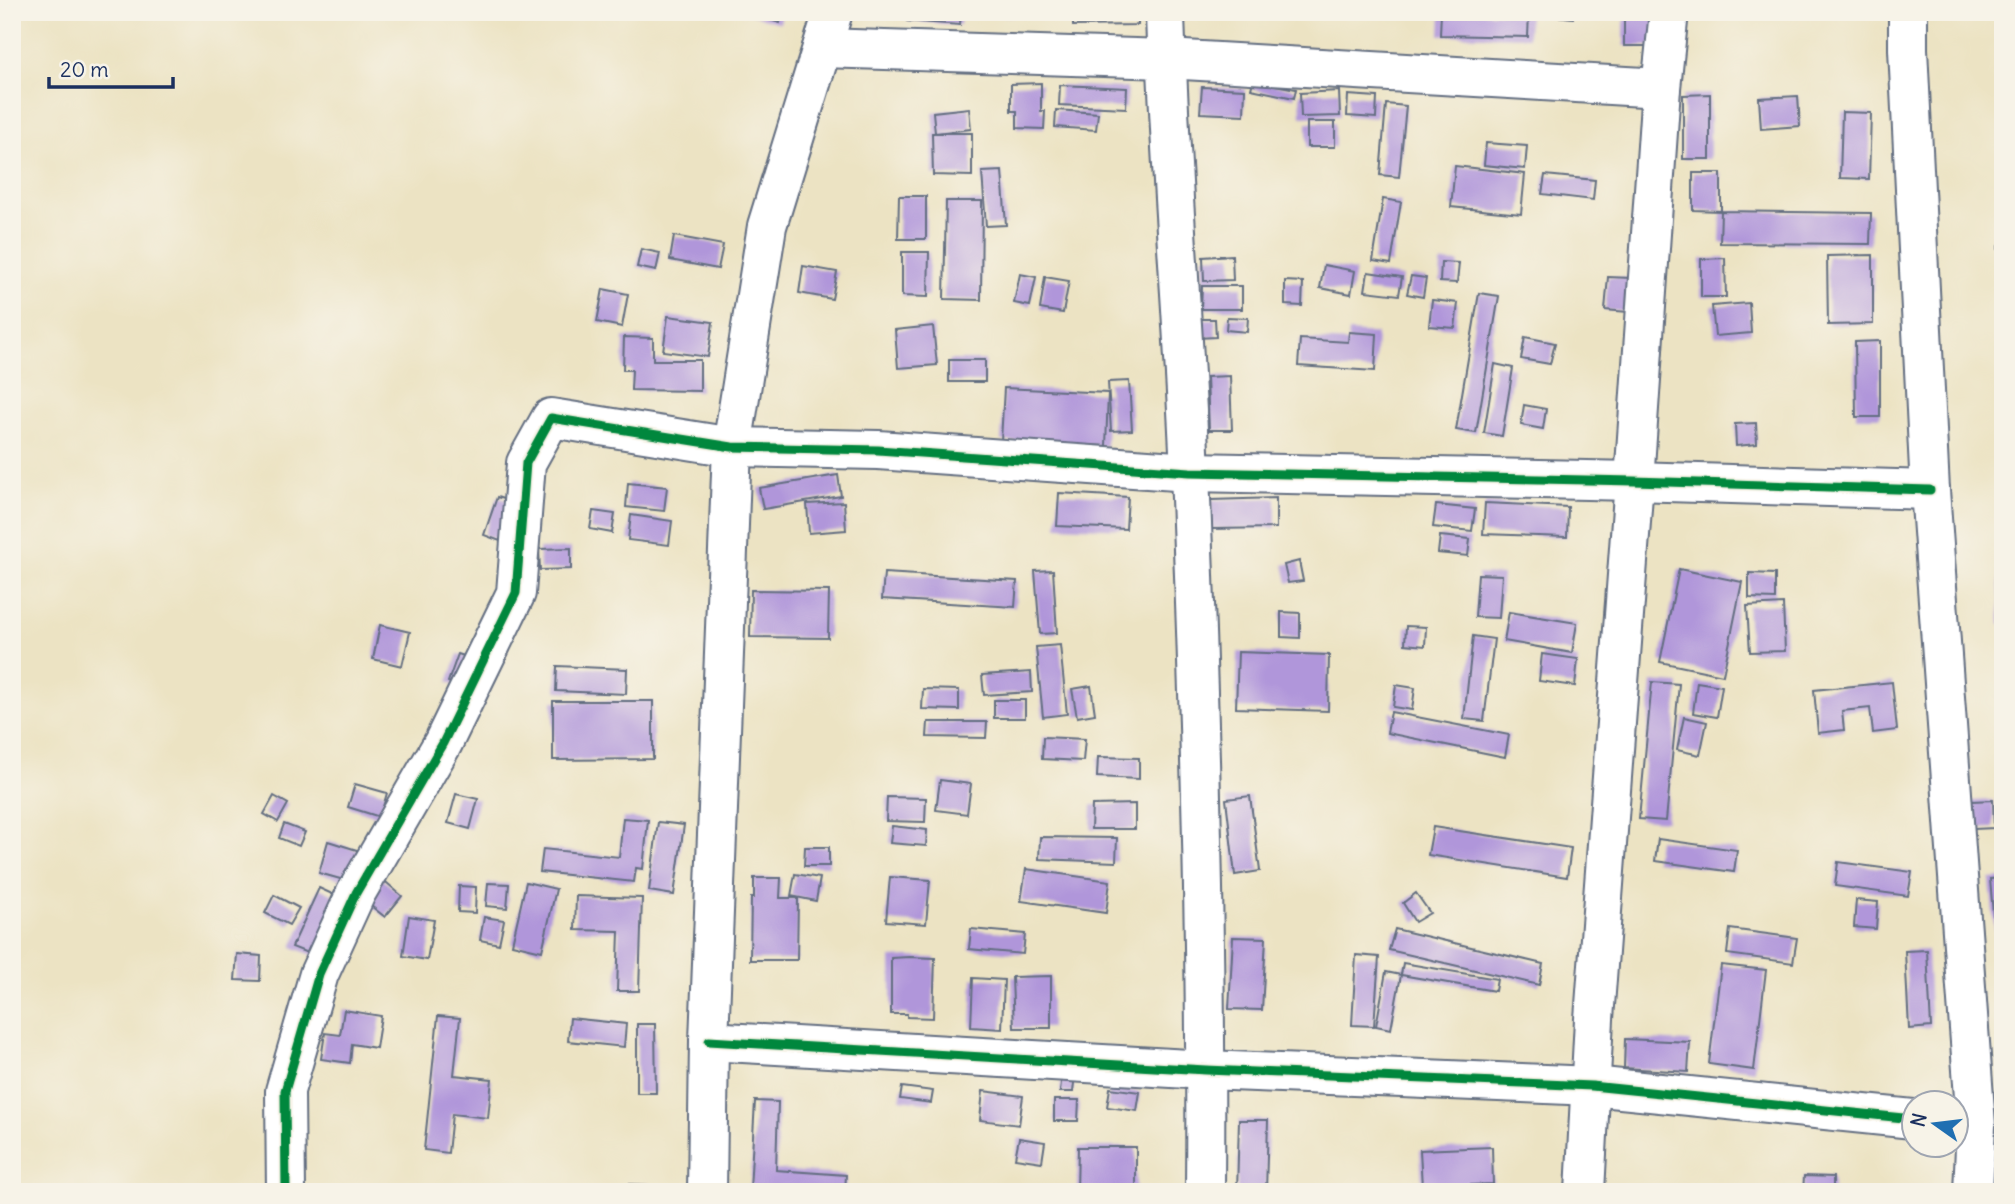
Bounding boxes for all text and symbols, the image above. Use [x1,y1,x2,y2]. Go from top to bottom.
scale bar [49,46,173,90]
text: 20 m [60,56,109,83]
north arrow [1899,1088,1969,1158]
text: N [1905,1111,1932,1129]

